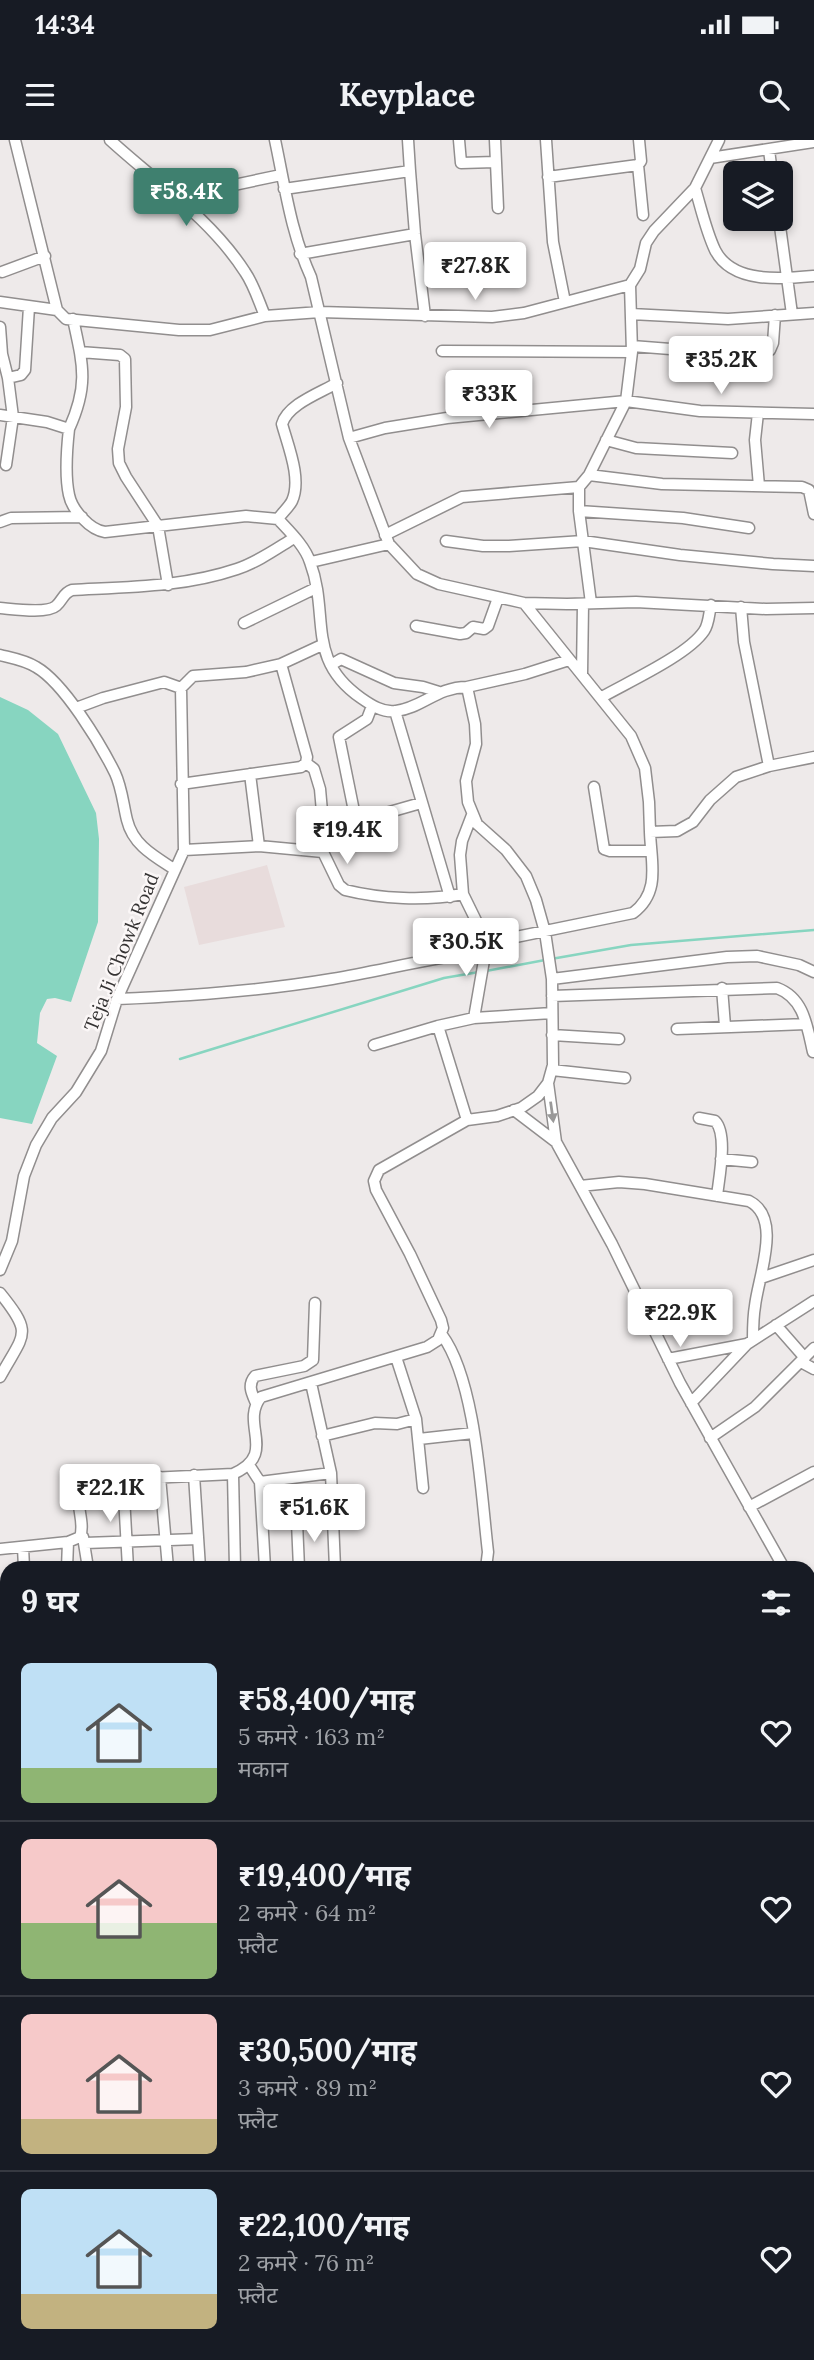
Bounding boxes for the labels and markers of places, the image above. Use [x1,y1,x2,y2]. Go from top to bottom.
pin: ₹58.4K [129,168,243,228]
pin: ₹27.8K [418,242,532,302]
pin: ₹35.2K [664,336,778,396]
pin: ₹33K [448,370,530,430]
pin: ₹19.4K [290,806,404,866]
pin: ₹30.5K [409,918,523,978]
pin: ₹22.9K [623,1290,737,1349]
pin: ₹22.1K [53,1464,167,1524]
pin: ₹51.6K [257,1484,371,1544]

